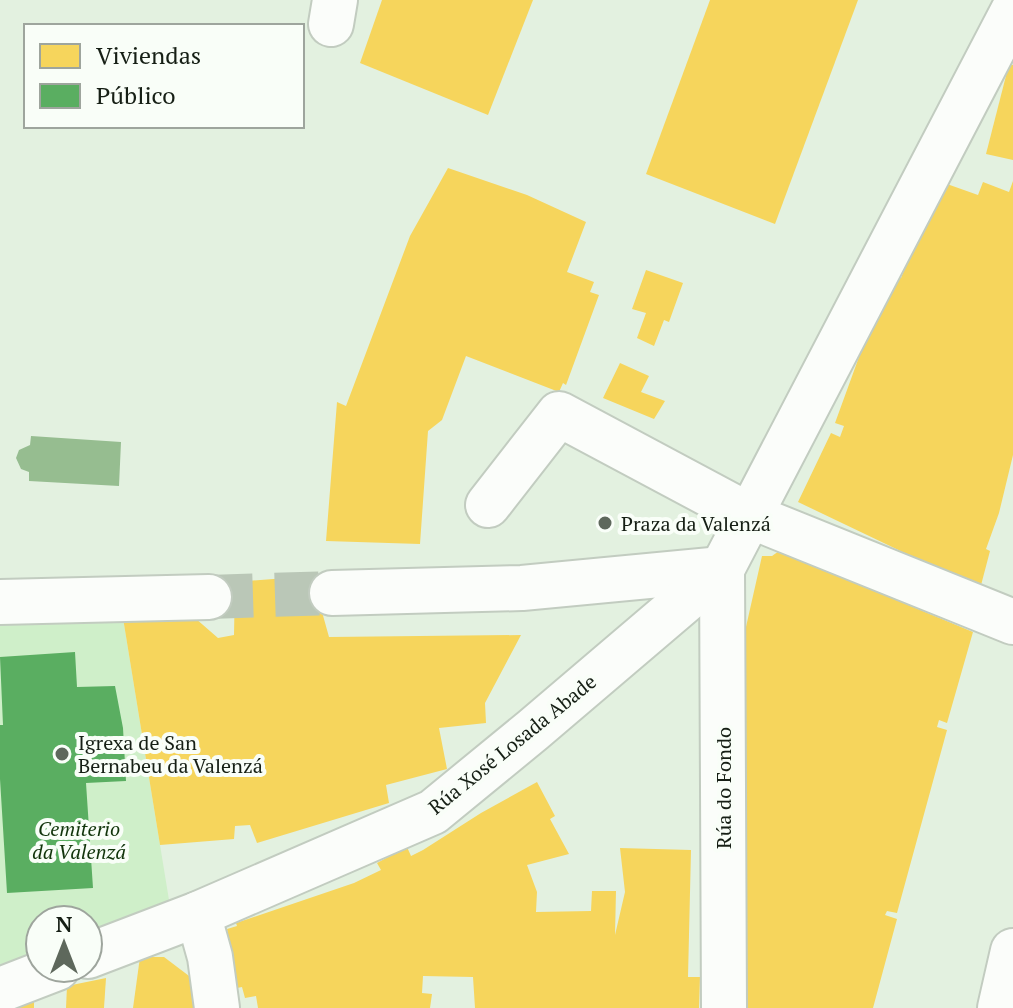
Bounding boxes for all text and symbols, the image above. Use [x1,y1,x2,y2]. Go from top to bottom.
legend [24,24,304,128]
text: Viviendas [96,39,201,71]
text: Público [96,79,176,111]
place label: Praza da Valenzá [621,510,771,537]
marker: Praza da Valenzá [596,514,614,532]
street label: Rúa Xosé Losada Abade [422,668,602,820]
street label: Rúa do Fondo [710,727,737,849]
place label: Igrexa de San Bernabeu da Valenzá [78,729,263,779]
marker: Igrexa de San Bernabeu da Valenzá [53,745,71,763]
park label: Cemiterio da Valenzá [32,815,126,865]
north arrow [24,904,104,984]
text: N [56,909,73,938]

